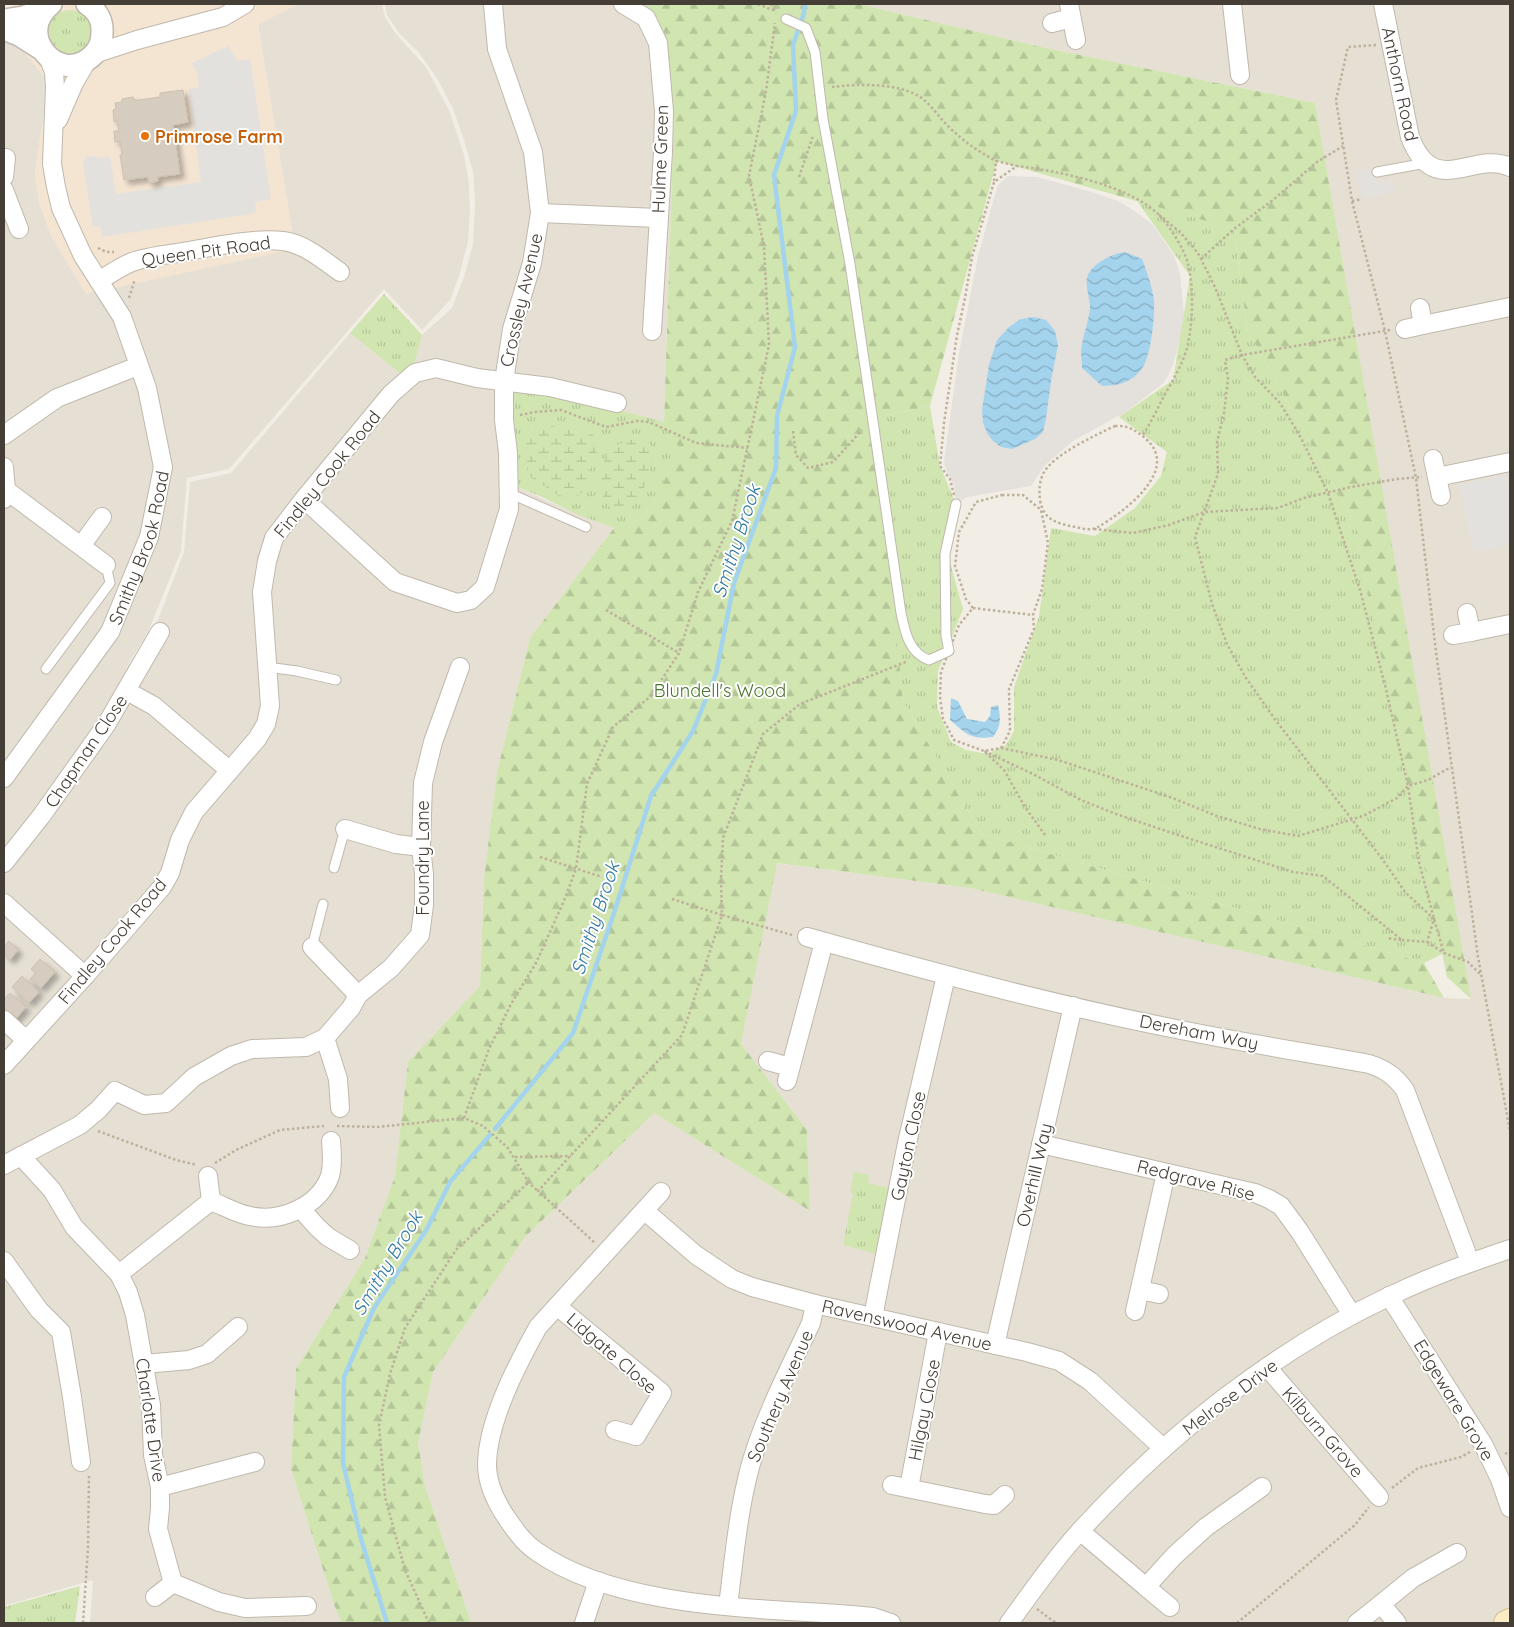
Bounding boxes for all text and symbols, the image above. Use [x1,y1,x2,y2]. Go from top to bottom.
street label: Anthorn Road [1377,25,1423,143]
street label: Hulme Green [647,104,673,214]
place label: Primrose Farm [155,125,283,148]
marker: Primrose Farm [139,130,151,142]
street label: Queen Pit Road [140,231,272,271]
street label: Crossley Avenue [494,231,548,369]
street label: Findley Cook Road [269,406,385,542]
street label: Smithy Brook Road [103,469,174,628]
water label: Smithy Brook [706,480,766,601]
park label: Blundell's Wood [654,679,786,702]
street label: Chapman Close [40,690,132,812]
street label: Foundry Lane [411,800,434,916]
water label: Smithy Brook [565,857,625,978]
street label: Findley Cook Road [53,873,171,1009]
street label: Dereham Way [1138,1009,1260,1055]
street label: Gayton Close [885,1089,931,1203]
street label: Overhill Way [1011,1121,1057,1229]
street label: Redgrave Rise [1135,1154,1257,1206]
water label: Smithy Brook [346,1205,429,1320]
street label: Ravenswood Avenue [820,1294,994,1356]
street label: Lidgate Close [562,1307,662,1399]
street label: Southery Avenue [742,1326,818,1466]
street label: Edgeware Grove [1409,1335,1499,1465]
street label: Melrose Drive [1178,1354,1282,1440]
street label: Charlotte Drive [131,1356,171,1484]
street label: Hilgay Close [903,1357,945,1463]
street label: Kilburn Grove [1277,1382,1369,1482]

